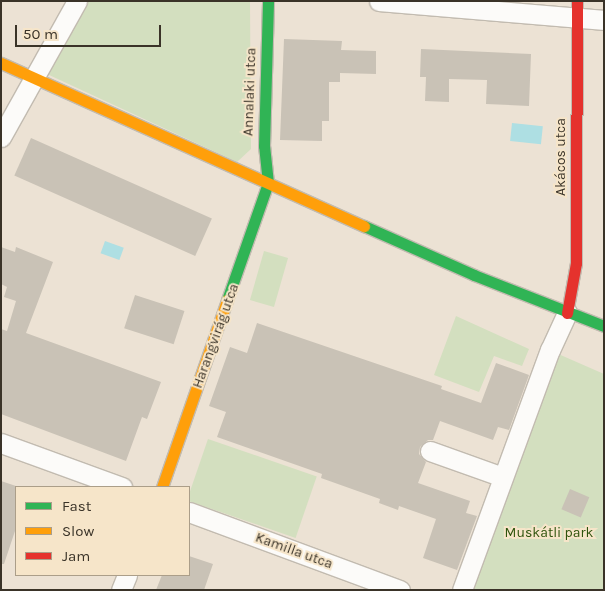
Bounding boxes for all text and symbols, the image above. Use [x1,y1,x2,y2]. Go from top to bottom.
scale bar [18,15,164,47]
text: 50 m [23,25,58,43]
street label: Annalaki utca [240,48,260,136]
street label: Akácos utca [553,118,569,196]
street label: Harangvirág utca [189,281,243,391]
legend [15,486,190,576]
text: Fast [62,497,91,515]
text: Slow [62,522,94,540]
park label: Muskátli park [505,525,593,541]
street label: Kamilla utca [253,529,335,573]
text: Jam [62,547,90,565]

